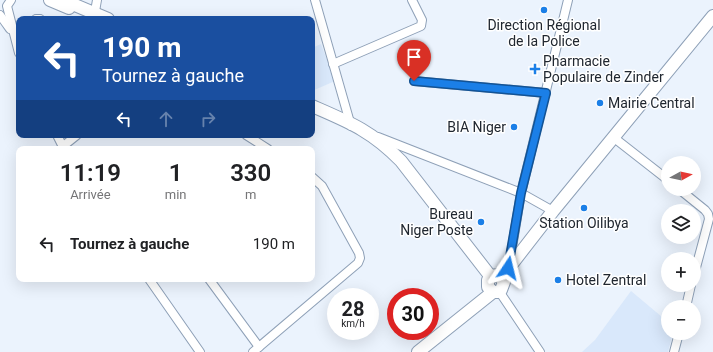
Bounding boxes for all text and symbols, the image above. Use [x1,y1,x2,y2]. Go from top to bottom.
marker: Direction Régional de la Police [539,5,549,15]
place label: Direction Régional de la Police [487,17,601,49]
text: 190 m [102,31,181,64]
icon: left [36,32,88,84]
pin [397,40,431,81]
icon: arrive [403,46,425,68]
place label: Pharmacie Populaire de Zinder [543,53,664,85]
marker: Pharmacie Populaire de Zinder [530,64,540,74]
text: Tournez à gauche [102,65,244,86]
place label: Mairie Central [608,95,695,111]
marker: Mairie Central [595,98,605,108]
icon: left [113,108,135,130]
icon: ahead [155,108,177,130]
icon: right [197,108,219,130]
place label: BIA Niger [447,119,506,135]
marker: BIA Niger [509,122,519,132]
north arrow [661,156,701,196]
map controls [661,156,701,340]
text: 11:19 [60,159,121,187]
text: 1 [169,159,182,187]
text: 330 [230,159,271,187]
text: Arrivée [70,187,111,202]
text: min [165,187,186,202]
text: m [245,187,256,202]
marker: Station Oilibya [579,203,589,213]
button: layers [661,204,701,244]
place label: Bureau Niger Poste [400,206,473,238]
place label: Station Oilibya [539,215,629,231]
marker: Bureau Niger Poste [476,217,486,227]
icon: left [36,233,58,255]
text: Tournez à gauche [70,235,189,253]
text: 190 m [253,235,295,253]
position arrow [487,247,529,289]
button: + [661,252,701,292]
place label: Hotel Zentral [566,272,646,288]
marker: Hotel Zentral [553,275,563,285]
speed limit sign: 30 [387,288,439,340]
text: 28 [342,297,364,321]
button: − [661,300,701,340]
text: km/h [341,318,365,329]

